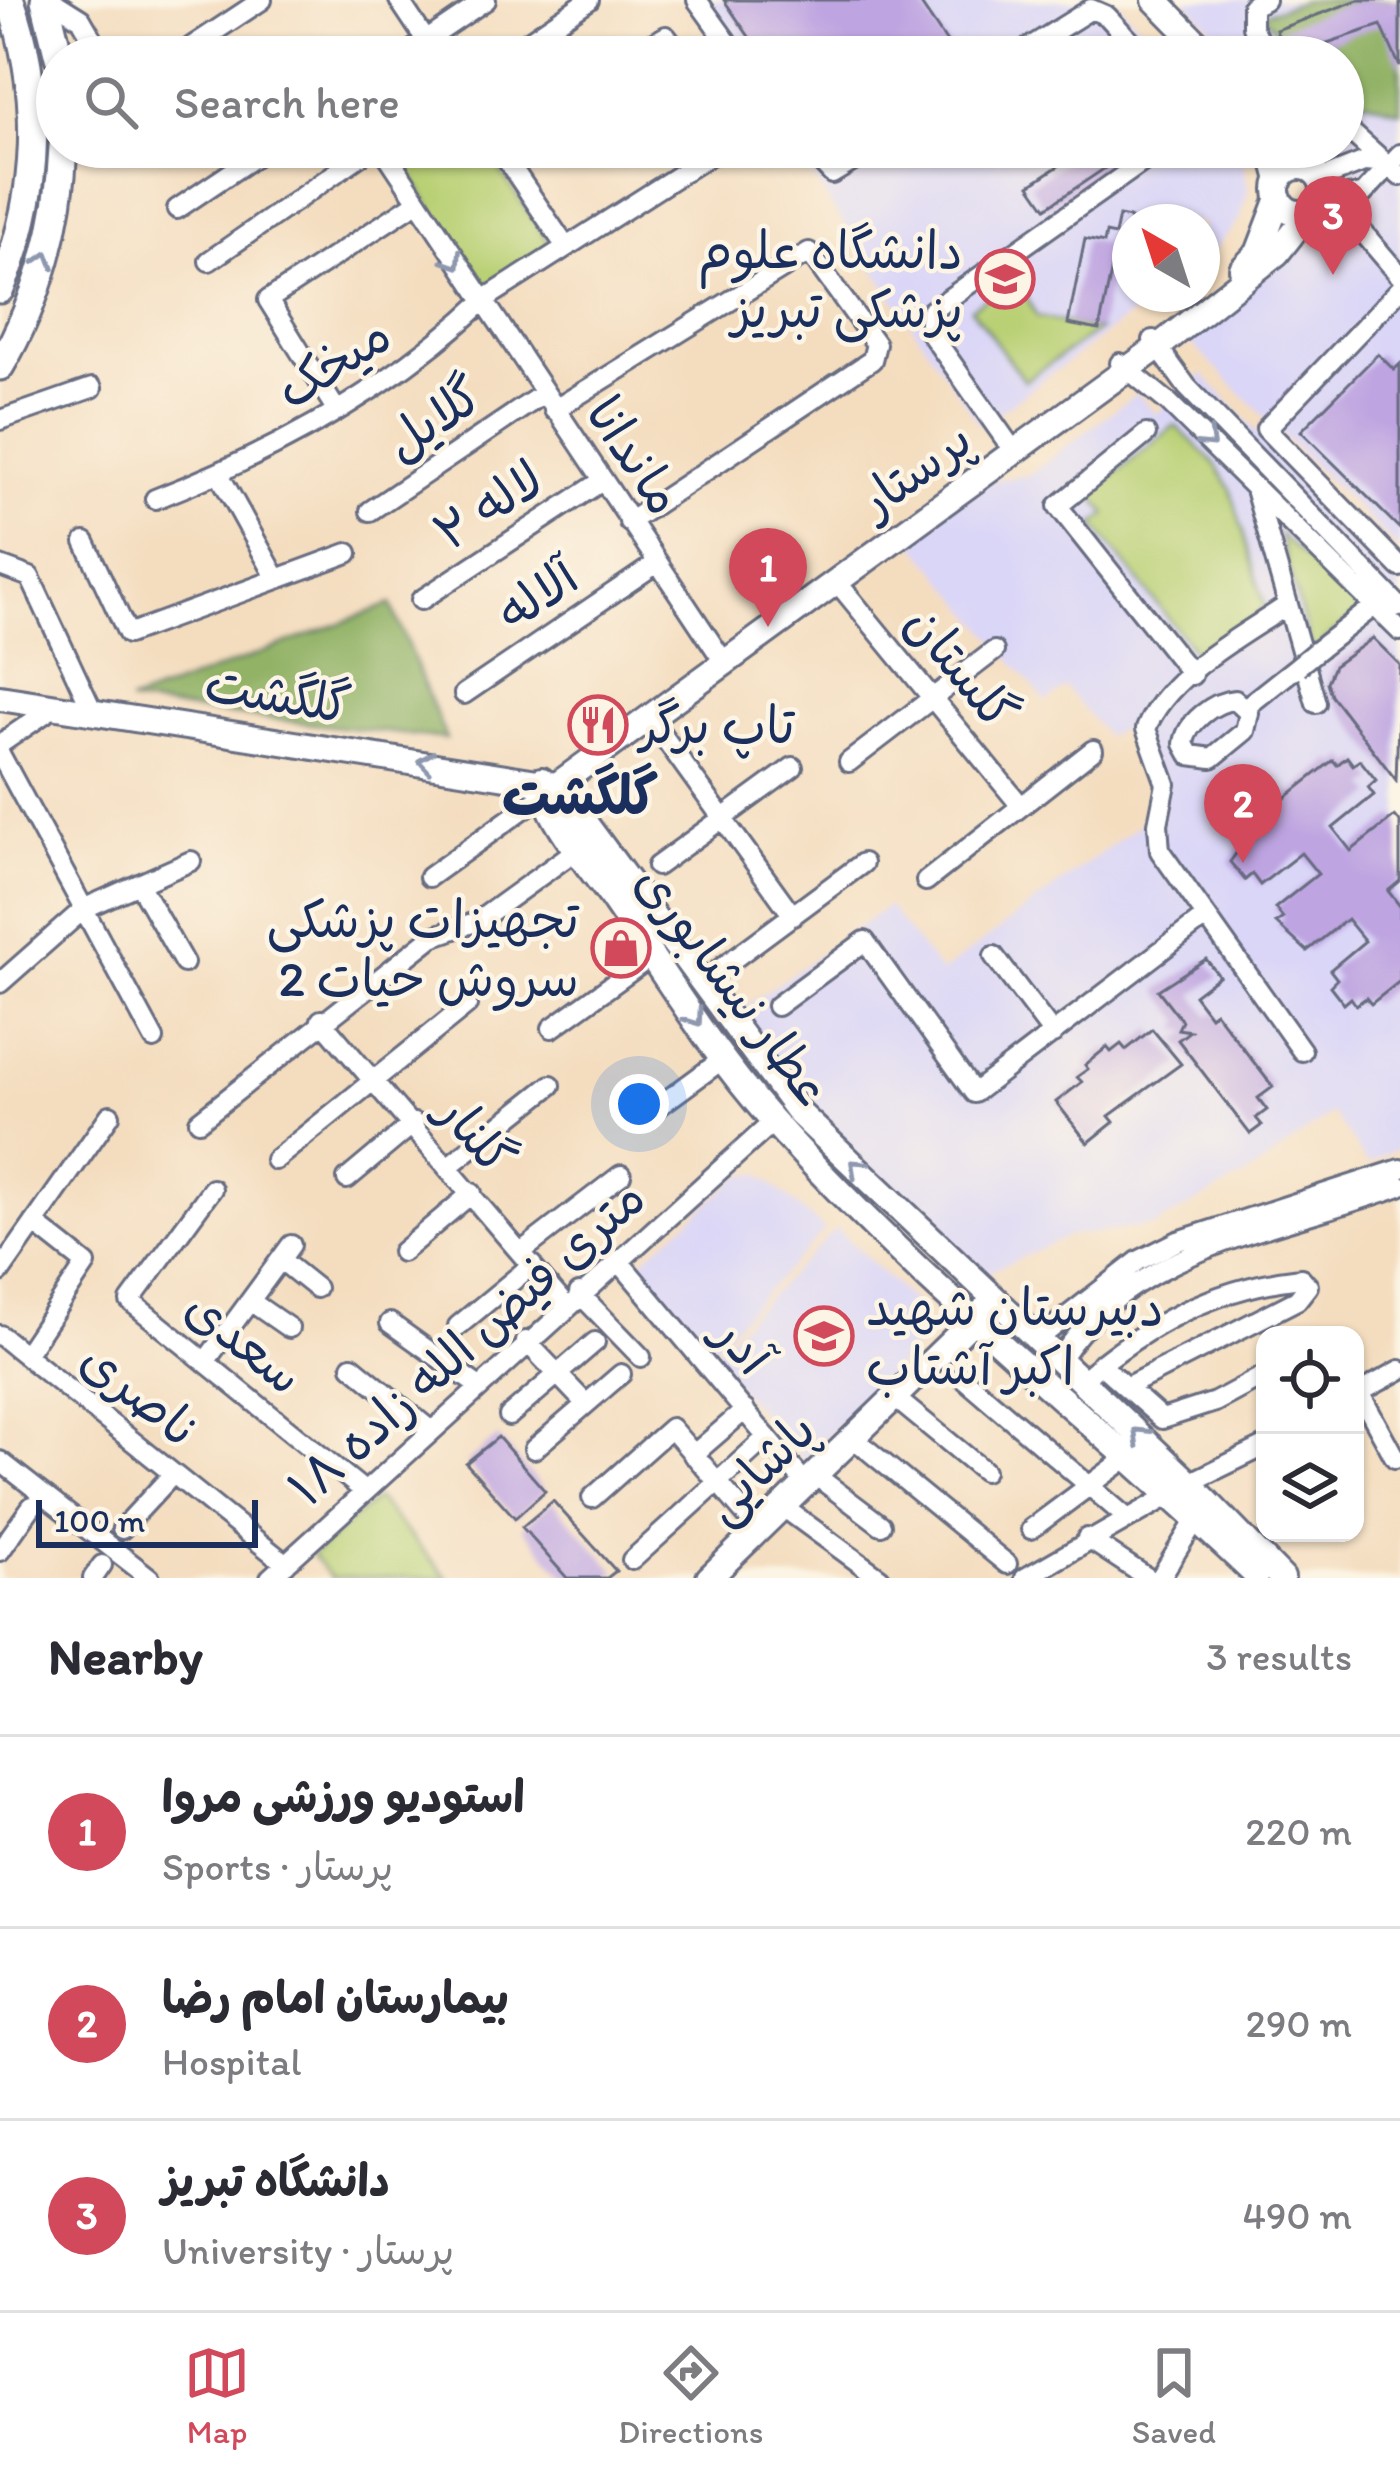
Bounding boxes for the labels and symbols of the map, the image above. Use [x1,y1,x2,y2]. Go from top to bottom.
pin: 3 [1294,176,1372,275]
north arrow [1112,204,1220,312]
place label: دانشگاه علوم پزشکی تبریز [698,220,963,343]
one-way arrow [440,247,462,269]
school or university icon: دانشگاه علوم پزشکی تبریز [974,248,1036,310]
one-way arrow [31,250,56,271]
street label: میخک [265,303,402,422]
street label: گلایل [373,364,494,473]
street label: ماندانا [573,385,696,526]
street label: پرستار [844,408,985,535]
one-way arrow [1194,426,1216,448]
street label: لاله ۲ [422,448,554,563]
pin: 1 [729,528,807,627]
street label: آلاله [485,544,591,643]
street label: گلستان [893,593,1030,742]
street label: گلگشت [201,653,355,736]
restaurant icon: تاپ برگر [567,694,629,756]
place label: تاپ برگر [636,695,796,759]
one-way arrow [416,750,436,776]
district label: گلگشت [502,762,658,828]
pin: 2 [1204,764,1282,863]
street label: عطار نیشابوری [623,852,844,1118]
place label: تجهیزات پزشکی سروش حیات 2 [266,889,580,1011]
shop icon: تجهیزات پزشکی سروش حیات 2 [590,917,652,979]
one-way arrow [681,1005,703,1027]
your location [609,1074,669,1134]
street label: گلنار [423,1078,528,1187]
one-way arrow [849,1160,870,1182]
street label: ۱۸ متری فیض الله زاده [276,1166,657,1518]
street label: سعدی [174,1276,316,1407]
place label: دبیرستان شهید اکبر آشتاب [866,1277,1164,1398]
street label: آدر [699,1301,787,1389]
school or university icon: دبیرستان شهید اکبر آشتاب [793,1305,855,1367]
street label: ناصری [69,1328,212,1461]
street label: پاشایی [691,1399,830,1537]
one-way arrow [1132,1428,1154,1450]
scale bar [36,1494,258,1547]

